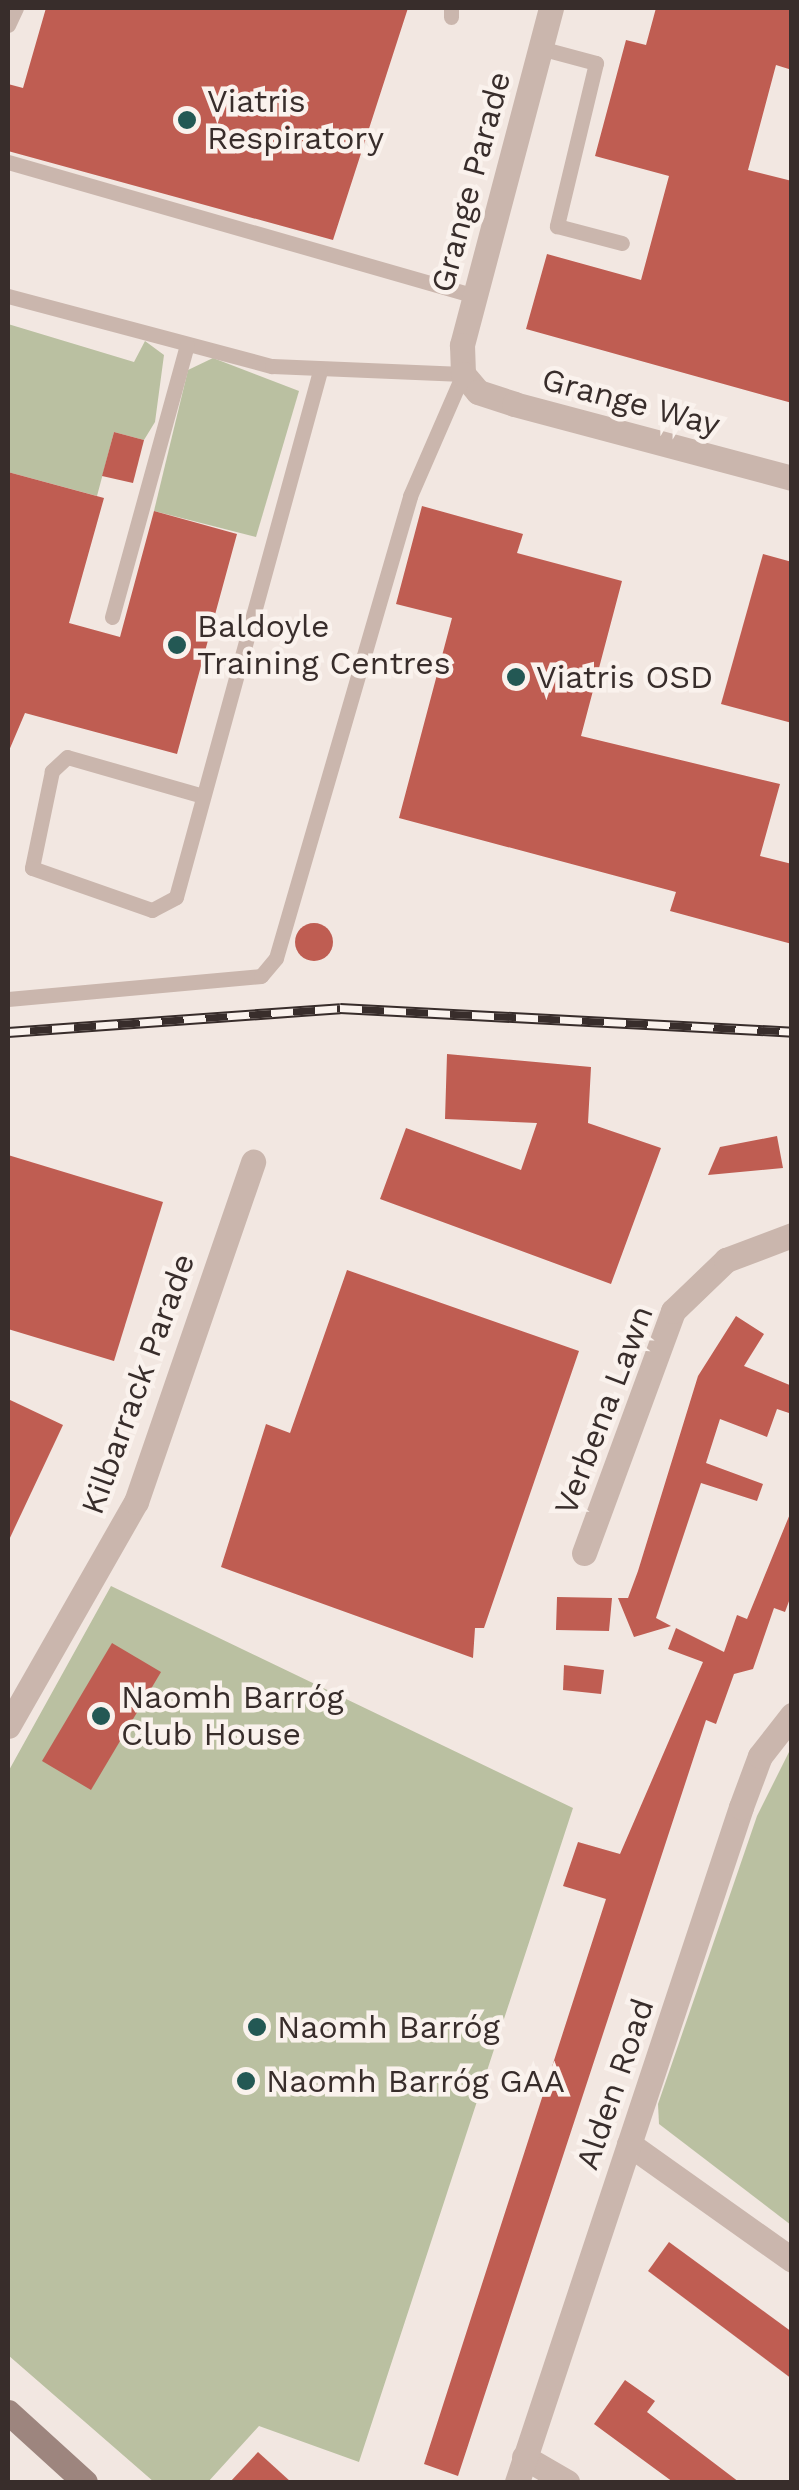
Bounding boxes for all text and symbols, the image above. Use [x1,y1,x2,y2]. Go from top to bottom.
street label: Grange Parade [423,67,519,297]
place label: Viatris Respiratory [207,83,384,158]
marker: Viatris Respiratory [176,109,198,131]
street label: Grange Way [538,360,724,444]
place label: Baldoyle Training Centres [197,608,451,683]
marker: Baldoyle Training Centres [166,634,188,656]
place label: Viatris OSD [536,658,713,696]
marker: Viatris OSD [505,666,527,688]
street label: Kilbarrack Parade [73,1248,203,1520]
street label: Verbena Lawn [546,1300,662,1520]
place label: Naomh Barróg Club House [121,1679,344,1754]
marker: Naomh Barróg Club House [90,1705,112,1727]
street label: Alden Road [568,1993,662,2175]
place label: Naomh Barróg [277,2008,500,2046]
marker: Naomh Barróg [246,2016,268,2038]
place label: Naomh Barróg GAA [266,2062,565,2100]
marker: Naomh Barróg GAA [235,2070,257,2092]

